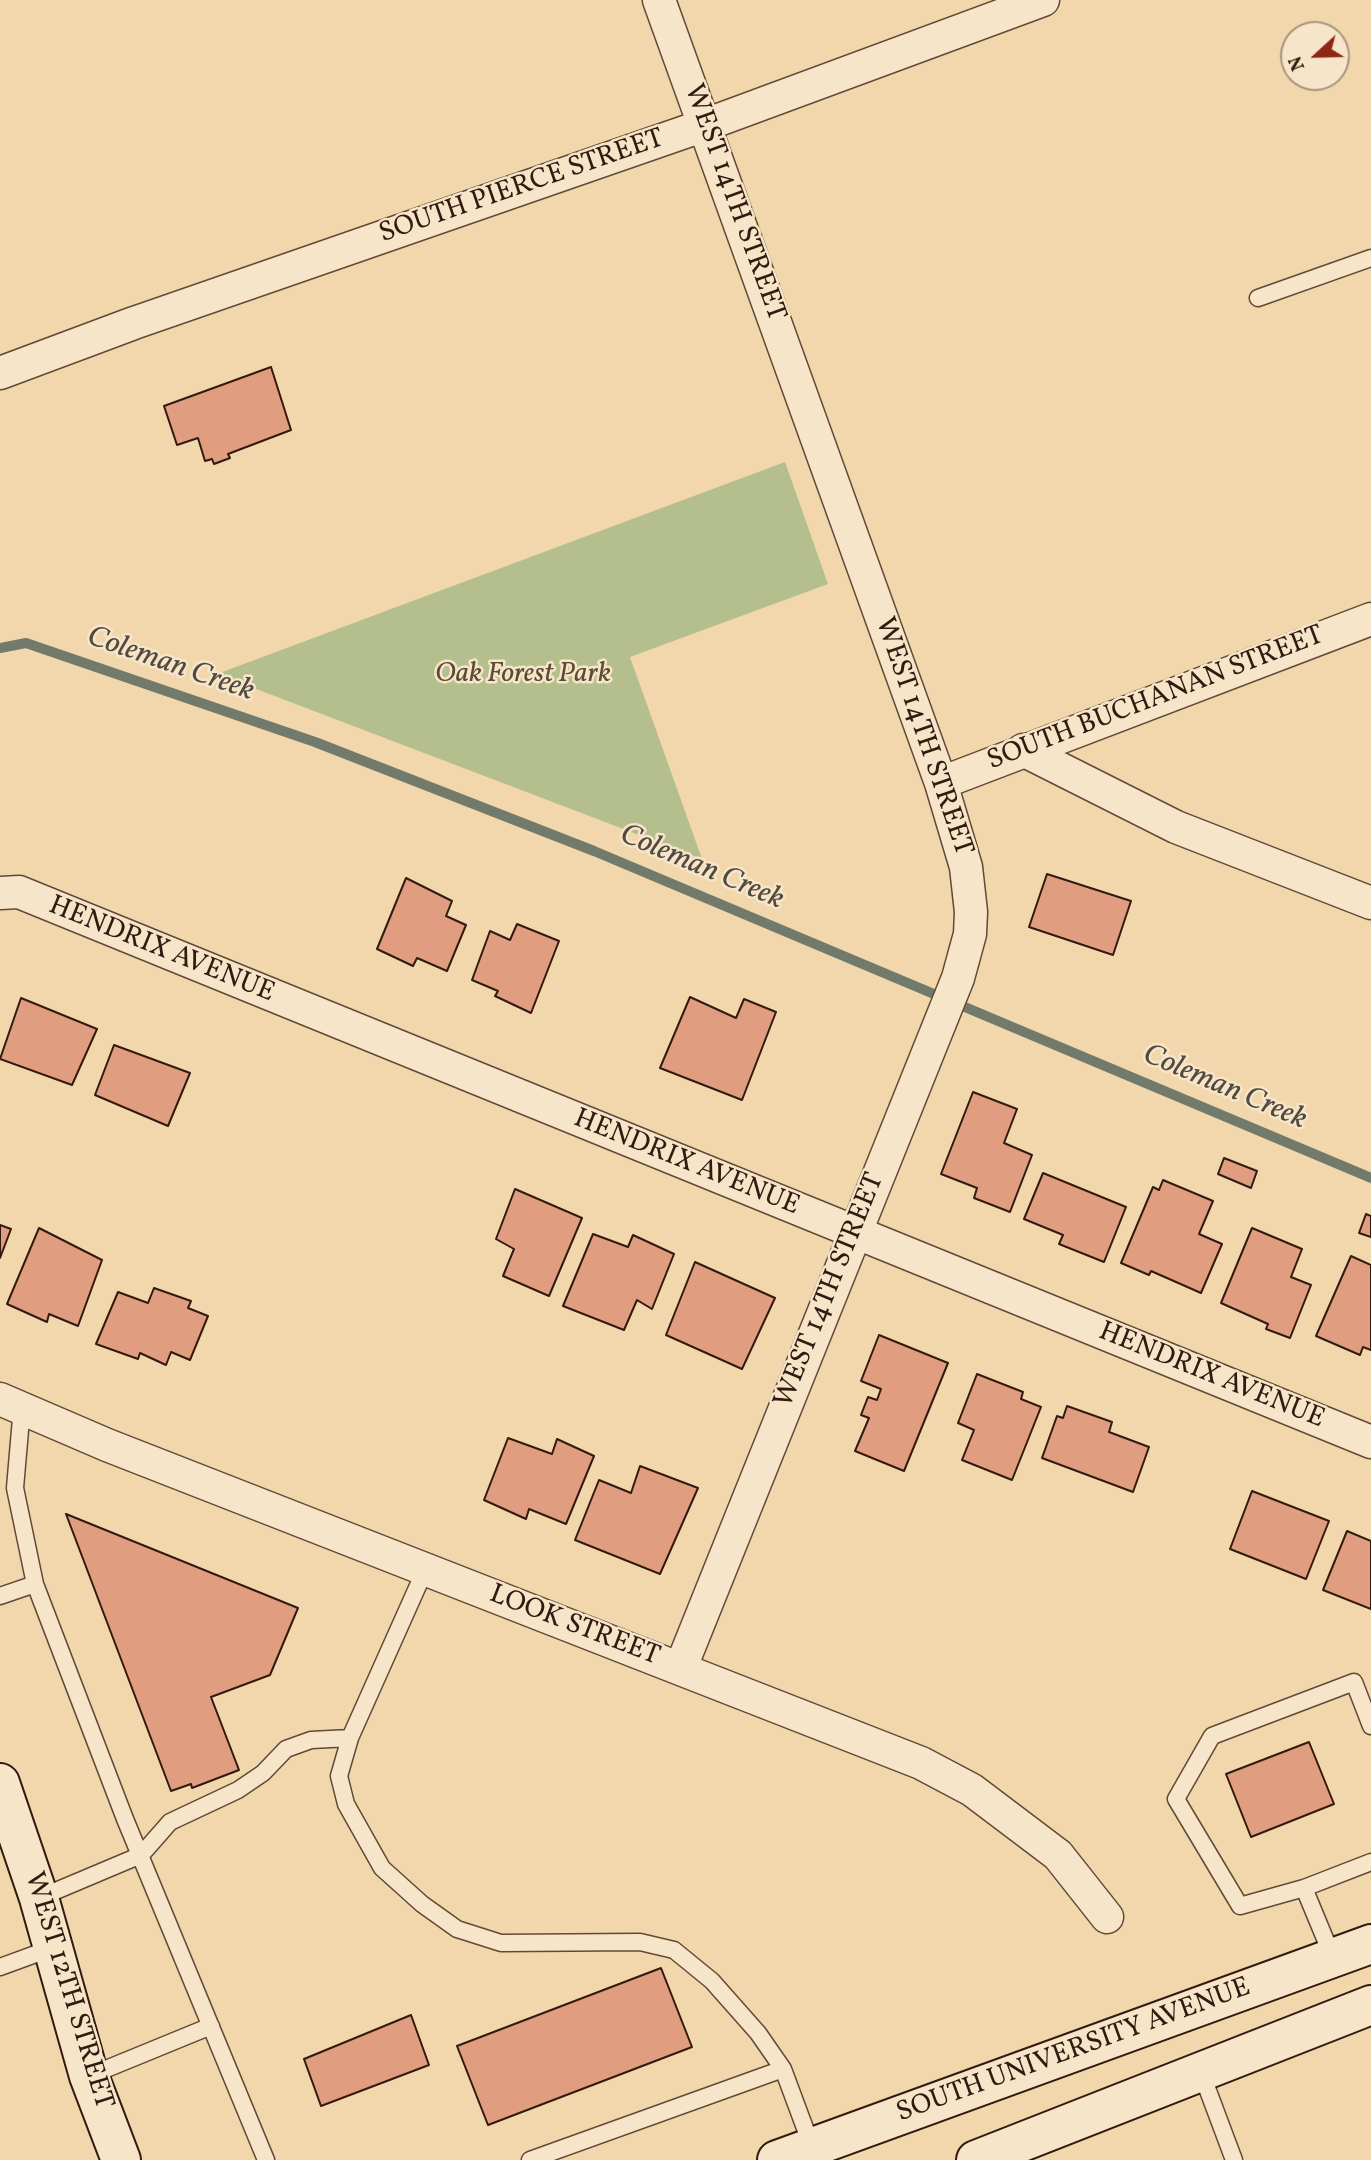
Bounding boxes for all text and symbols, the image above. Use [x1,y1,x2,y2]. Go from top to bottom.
north arrow [1280,21,1350,91]
text: N [1283,52,1312,74]
street label: WEST 14TH STREET [675,80,791,326]
street label: SOUTH PIERCE STREET [375,124,669,252]
street label: WEST 14TH STREET [865,613,979,861]
street label: SOUTH BUCHANAN STREET [983,620,1329,780]
water label: Coleman Creek [82,621,258,711]
park label: Oak Forest Park [435,659,611,693]
water label: Coleman Creek [614,818,788,920]
street label: HENDRIX AVENUE [43,890,279,1012]
water label: Coleman Creek [1137,1038,1311,1140]
street label: HENDRIX AVENUE [568,1103,804,1225]
street label: WEST 14TH STREET [769,1169,893,1413]
street label: HENDRIX AVENUE [1093,1316,1329,1438]
street label: LOOK STREET [484,1579,664,1675]
street label: WEST 12TH STREET [15,1868,119,2114]
street label: SOUTH UNIVERSITY AVENUE [892,1972,1256,2132]

